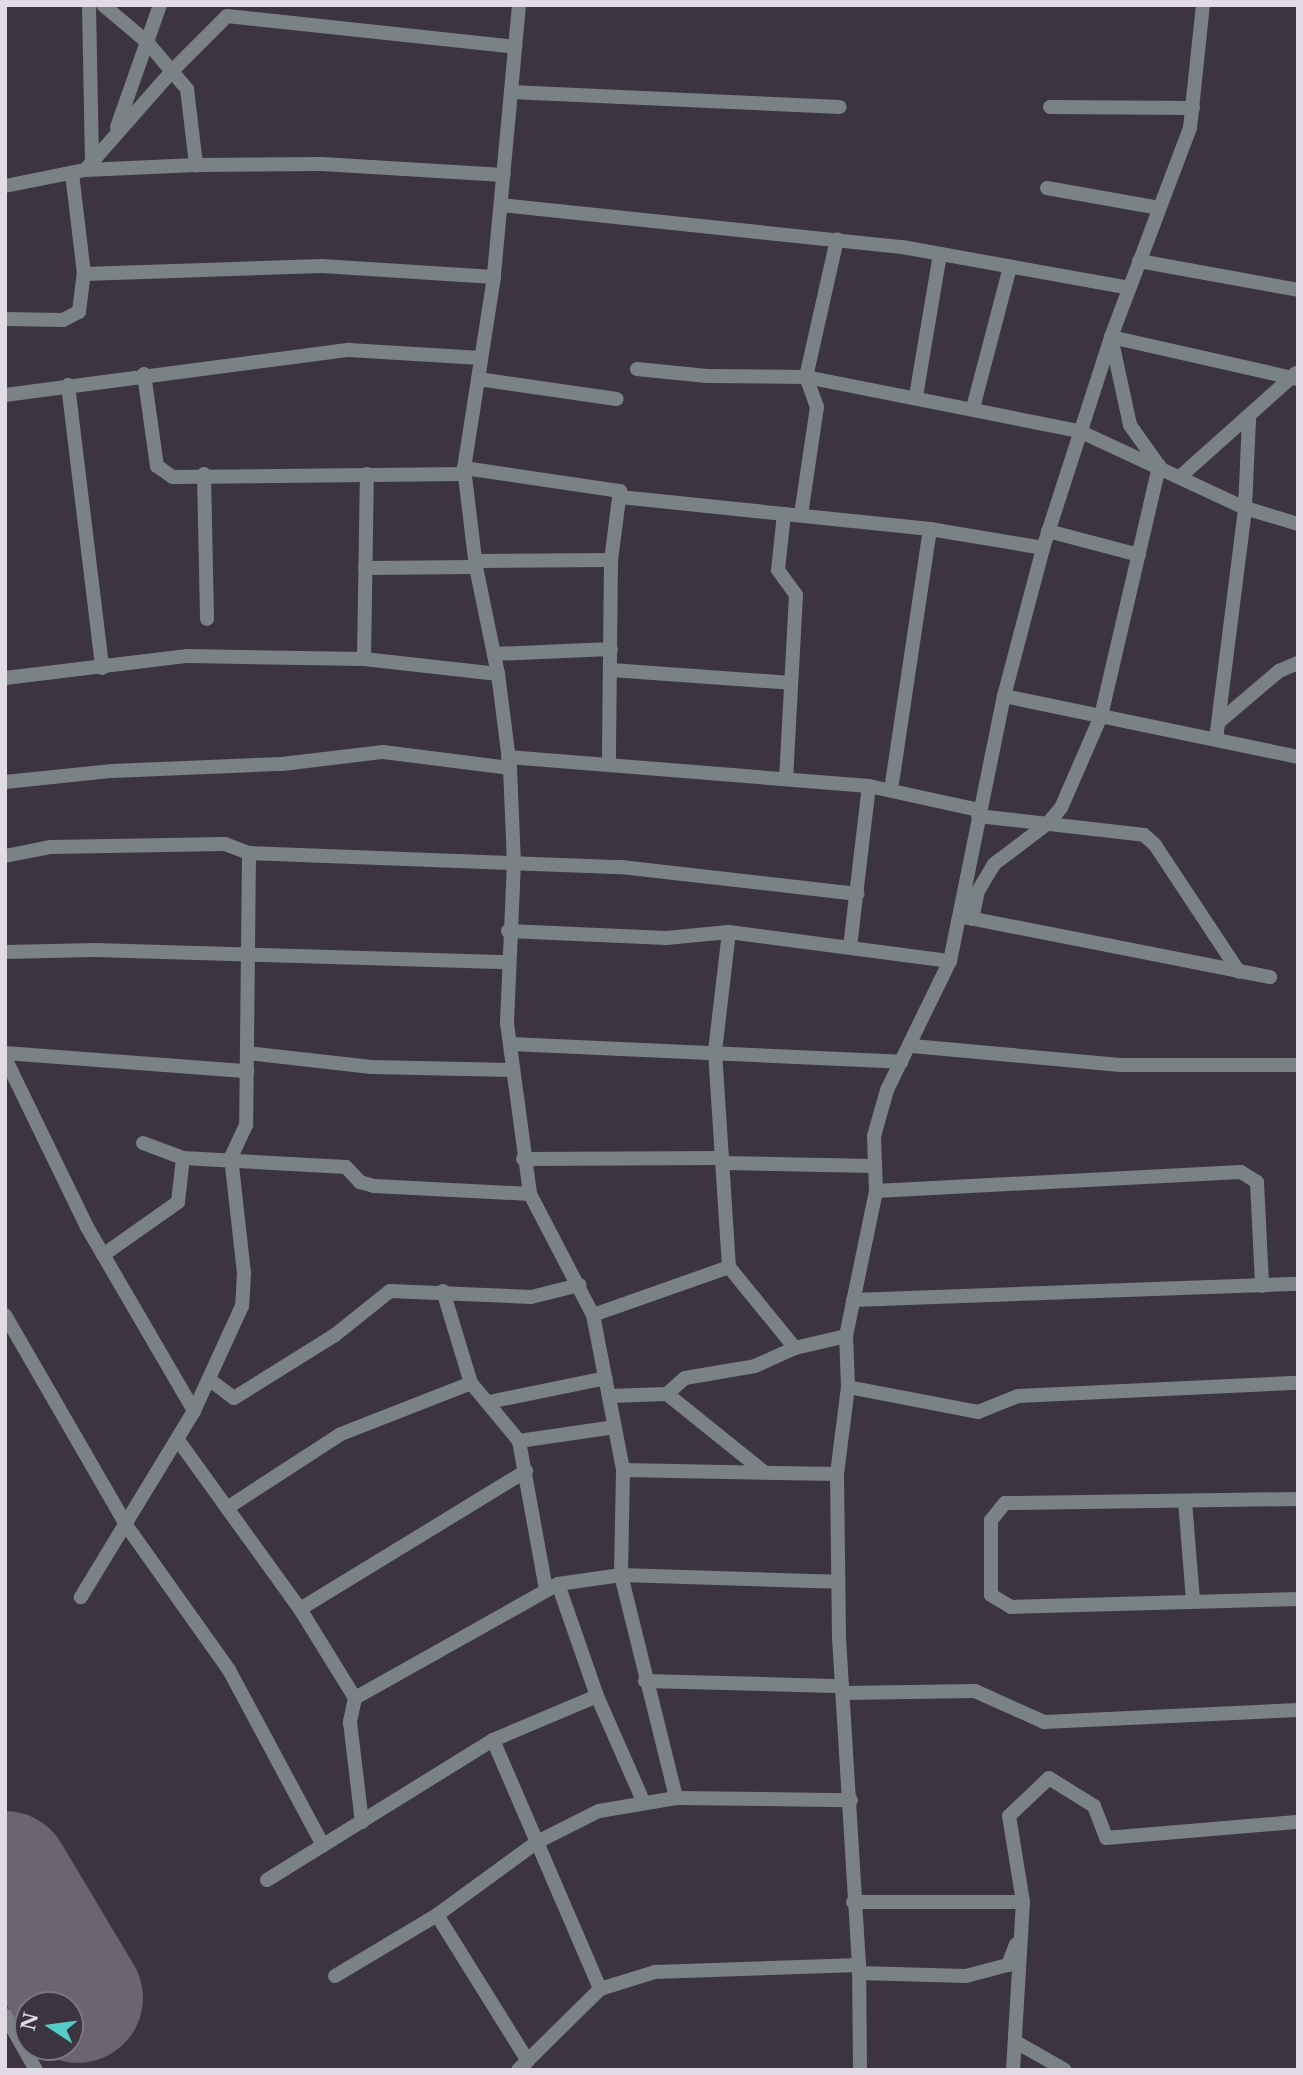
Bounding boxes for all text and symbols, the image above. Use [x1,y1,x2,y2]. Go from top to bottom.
north arrow [14,1991,84,2061]
text: N [17,2010,43,2033]

